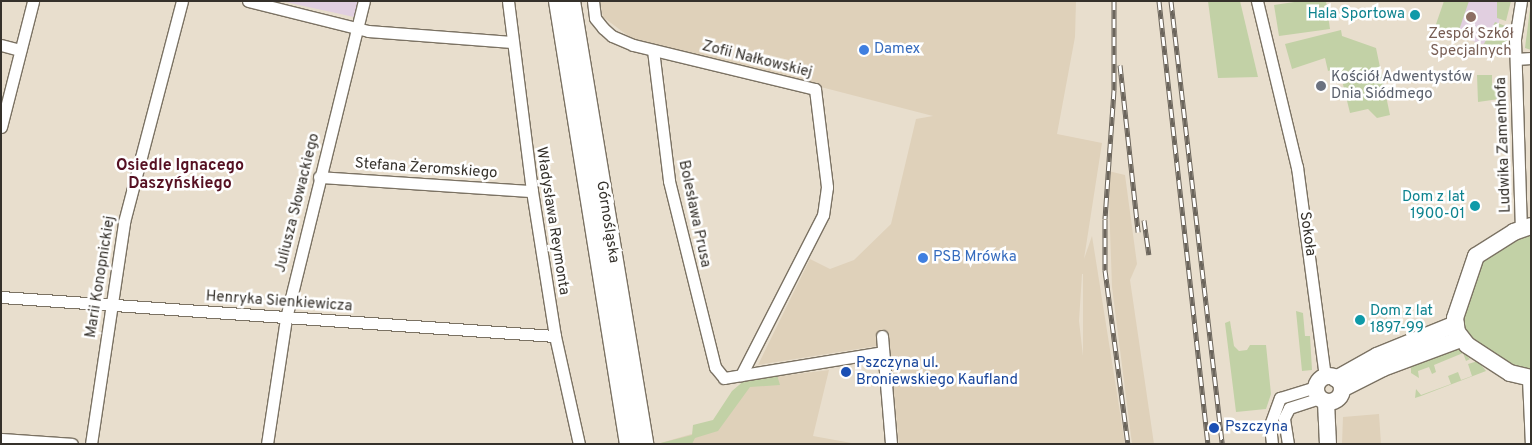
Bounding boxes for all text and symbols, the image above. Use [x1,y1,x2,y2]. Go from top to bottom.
place label: Hala Sportowa [1307,6,1405,24]
marker: Hala Sportowa [1409,9,1421,21]
marker: Zespół Szkół Specjalnych [1465,11,1477,23]
place label: Zespół Szkół Specjalnych [1428,25,1514,60]
street label: Zofii Nałkowskiej [700,38,814,82]
place label: Damex [874,41,920,59]
marker: Damex [858,44,870,56]
place label: Kościół Adwentystów Dnia Siódmego [1331,68,1473,103]
street label: Ludwika Zamenhofa [1493,77,1515,213]
marker: Kościół Adwentystów Dnia Siódmego [1315,80,1327,92]
street label: Juliusza Słowackiego [272,131,324,275]
street label: Władysława Reymonta [531,146,573,296]
street label: Stefana Żeromskiego [354,155,498,183]
district label: Osiedle Ignacego Daszyńskiego [116,156,244,194]
street label: Bolesława Prusa [674,159,714,269]
street label: Górnośląska [592,180,622,264]
place label: Dom z lat 1900-01 [1402,188,1465,223]
marker: Dom z lat 1900-01 [1469,200,1481,212]
street label: Sokoła [1295,211,1319,257]
street label: Marii Konopnickiej [82,215,120,339]
place label: PSB Mrówka [933,249,1017,267]
marker: PSB Mrówka [917,252,929,264]
street label: Henryka Sienkiewicza [205,288,353,316]
place label: Dom z lat 1897-99 [1370,302,1433,337]
marker: Dom z lat 1897-99 [1354,314,1366,326]
place label: Pszczyna ul. Broniewskiego Kaufland [856,354,1018,389]
marker: Pszczyna ul. Broniewskiego Kaufland [840,366,852,378]
place label: Pszczyna [1225,419,1288,437]
marker: Pszczyna [1207,421,1221,435]

